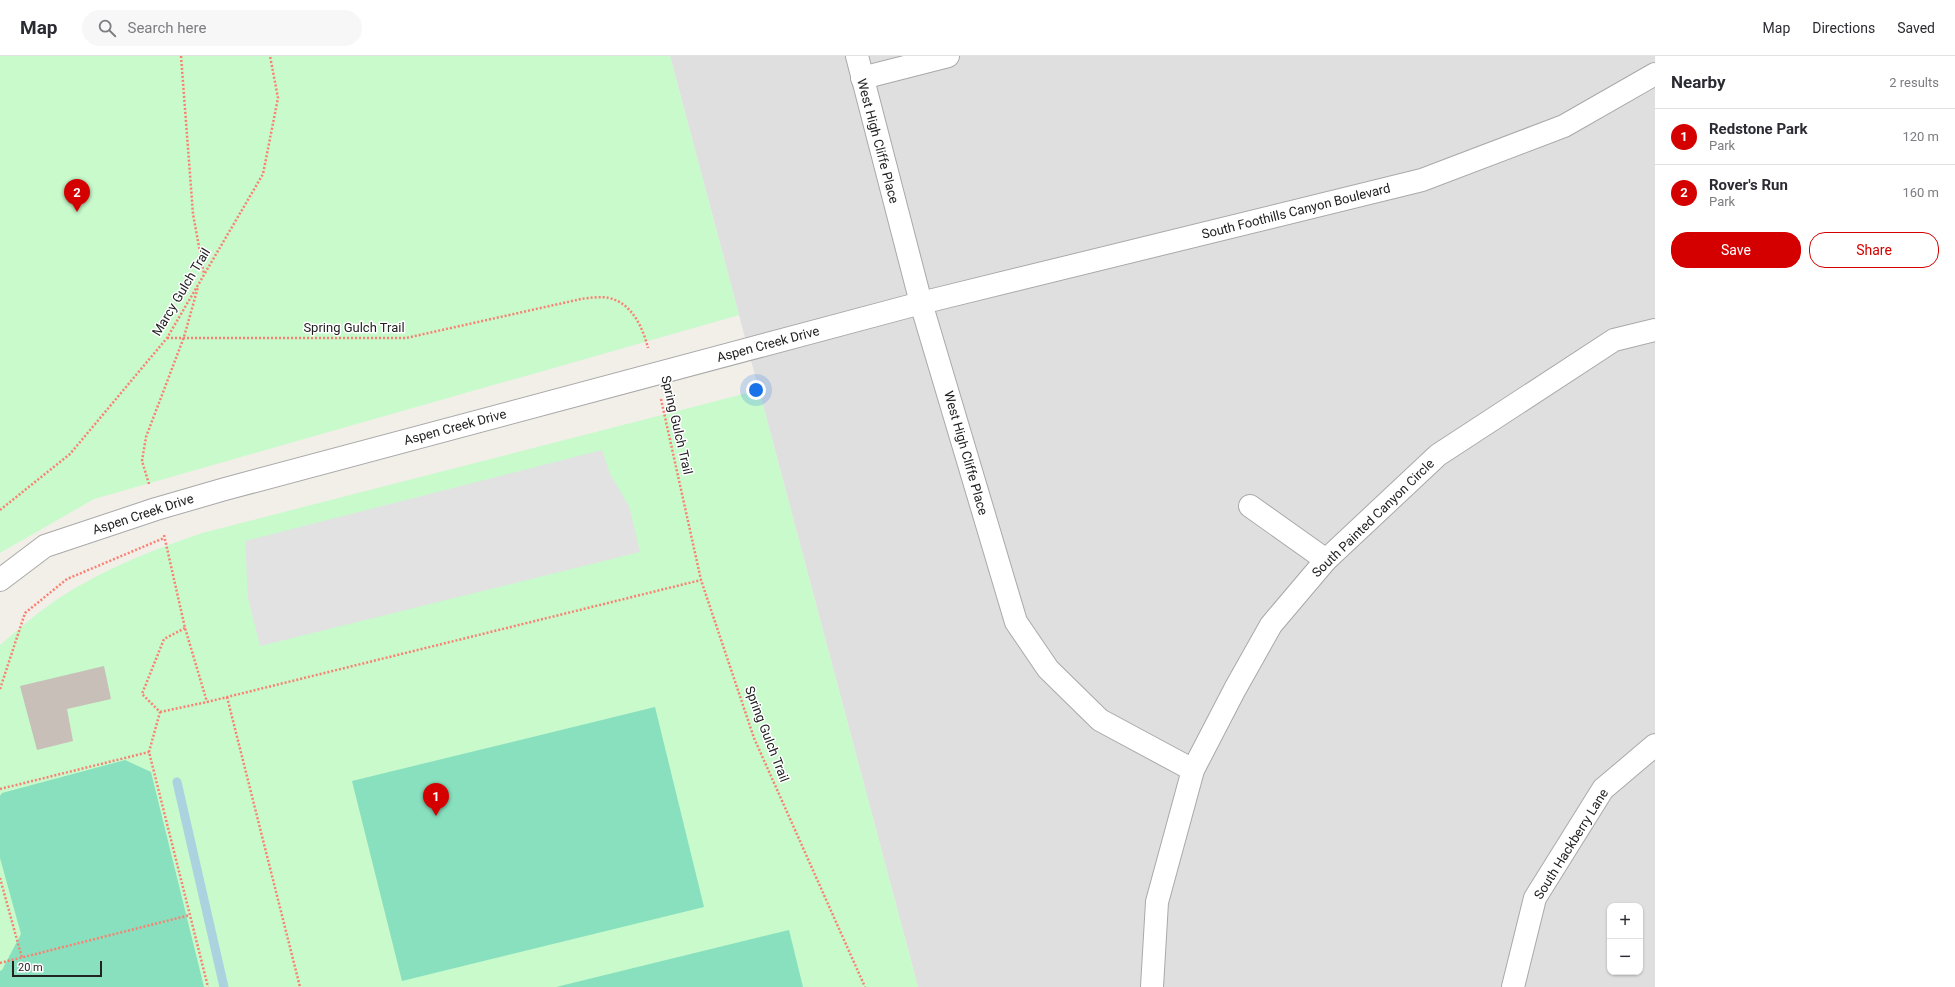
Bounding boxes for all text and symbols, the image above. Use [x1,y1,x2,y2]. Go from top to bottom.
search box [82,10,362,46]
text: Map [20,16,58,39]
icon: search [96,17,118,39]
text: Search here [128,19,206,37]
text: Map [1763,20,1790,36]
text: Directions [1812,20,1875,36]
text: Saved [1897,20,1935,36]
text: Nearby [1671,72,1726,92]
text: 2 results [1889,75,1939,90]
street label: West High Cliffe Place [854,77,902,205]
text: Redstone Park [1709,120,1808,138]
text: 1 [1680,129,1688,144]
text: 120 m [1902,129,1939,144]
text: Park [1709,138,1735,153]
text: Rover's Run [1709,176,1788,194]
pin: 2 [64,179,90,212]
street label: South Foothills Canyon Boulevard [1200,180,1392,242]
text: 2 [1680,185,1688,200]
text: 160 m [1902,185,1939,200]
text: Park [1709,194,1735,209]
button: Save [1671,232,1801,268]
button: Share [1809,232,1939,268]
street label: Marcy Gulch Trail [149,245,213,339]
street label: Spring Gulch Trail [303,320,405,335]
street label: Aspen Creek Drive [715,323,821,365]
street label: Spring Gulch Trail [658,374,696,476]
your location [746,380,766,400]
street label: West High Cliffe Place [941,389,991,517]
street label: Aspen Creek Drive [402,406,508,448]
street label: South Painted Canyon Circle [1309,456,1437,580]
street label: Aspen Creek Drive [91,491,196,537]
street label: Spring Gulch Trail [742,684,792,784]
pin: 1 [423,783,449,816]
street label: South Hackberry Lane [1531,786,1611,902]
map controls [1607,903,1643,975]
button: + [1607,903,1643,939]
button: − [1607,939,1643,975]
scale bar [12,959,102,978]
text: 20 m [18,961,43,974]

